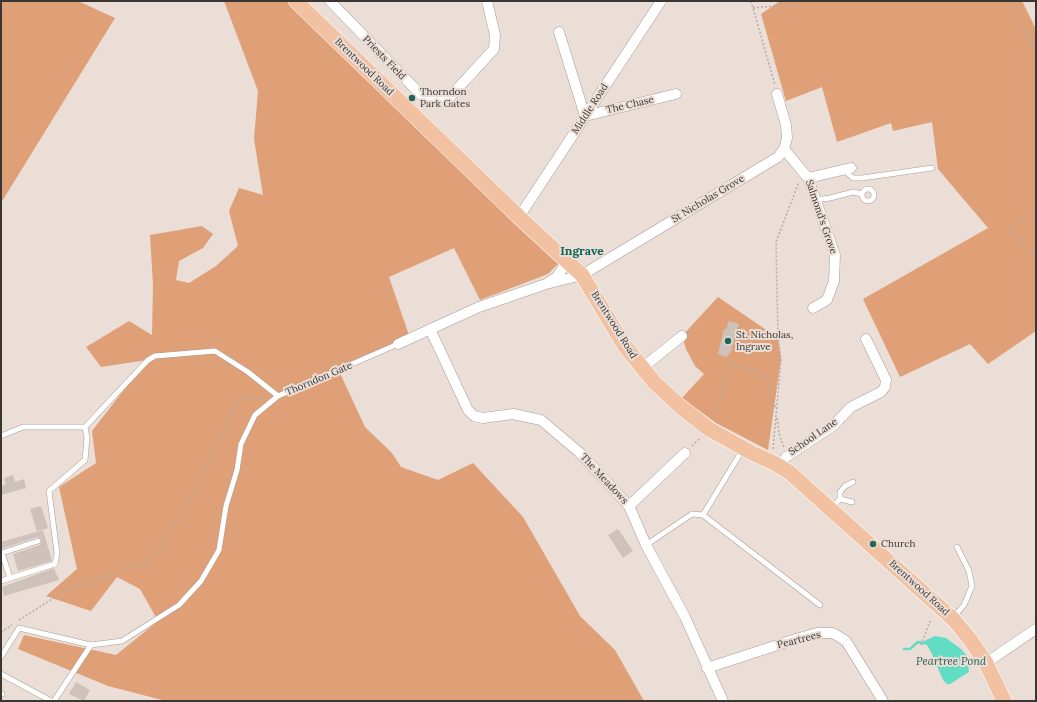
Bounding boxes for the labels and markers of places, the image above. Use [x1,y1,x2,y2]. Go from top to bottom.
place label: Thorndon Park Gates [420,86,470,110]
marker: Thorndon Park Gates [407,93,417,103]
place label: St. Nicholas, Ingrave [736,329,793,352]
marker: St. Nicholas, Ingrave [723,336,733,346]
place label: Church [881,538,916,550]
marker: Church [868,539,878,549]

